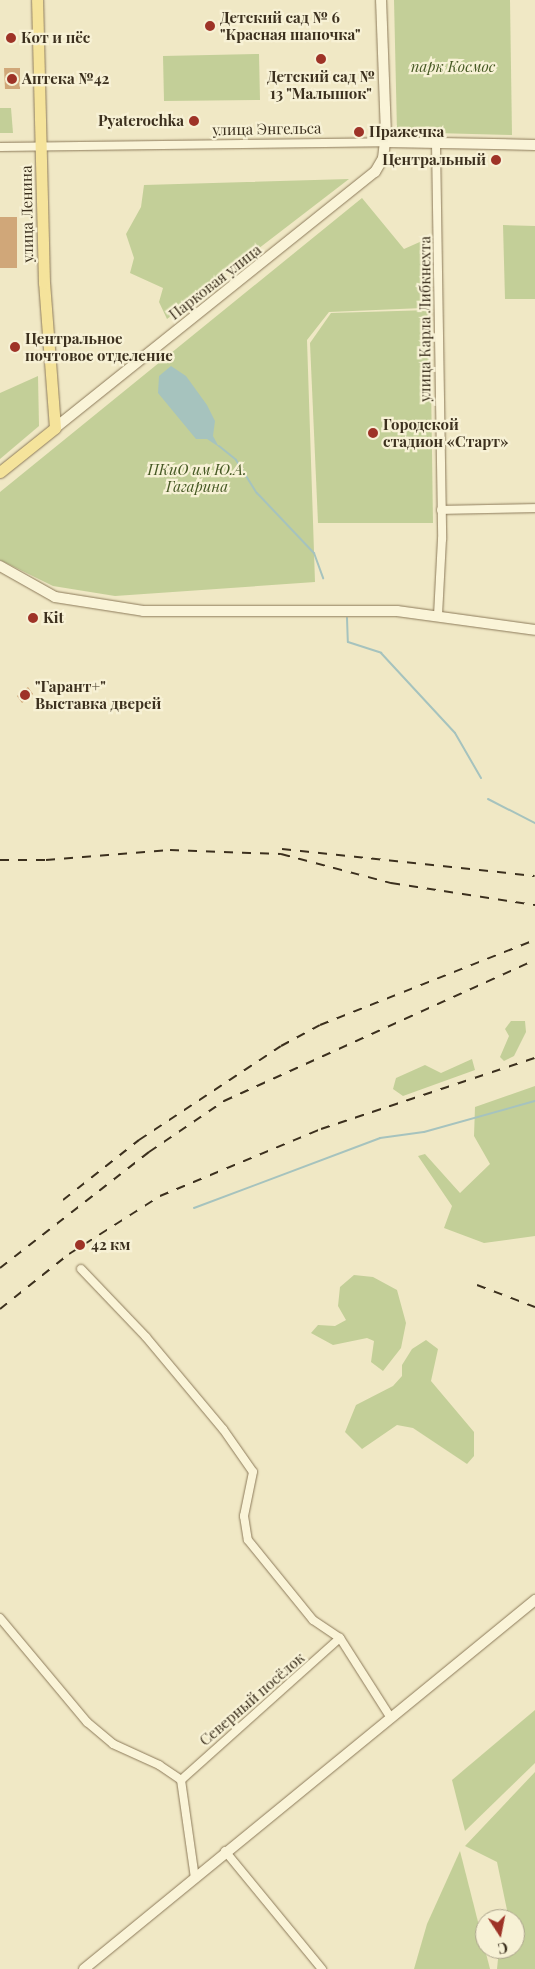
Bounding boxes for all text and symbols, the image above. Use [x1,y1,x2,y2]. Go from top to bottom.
place label: Детский сад № 6 "Красная шапочка" [220,8,360,43]
marker: Детский сад № 6 "Красная шапочка" [204,20,216,32]
place label: Кот и пёс [21,29,90,47]
marker: Кот и пёс [5,32,17,44]
marker: Детский сад № 13 "Малышок" [315,53,327,65]
park label: парк Космос [411,58,495,76]
place label: Детский сад № 13 "Малышок" [267,67,375,102]
place label: Аптека №42 [22,70,109,88]
marker: Аптека №42 [6,73,18,85]
place label: Pyaterochka [98,112,184,130]
marker: Pyaterochka [188,115,200,127]
street label: улица Энгельса [212,119,322,139]
place label: Пражечка [369,123,444,141]
marker: Пражечка [353,126,365,138]
place label: Центральный [382,151,486,169]
marker: Центральный [490,154,502,166]
street label: улица Ленина [17,165,37,263]
street label: улица Карла Либкнехта [416,236,434,402]
street label: Парковая улица [165,240,265,324]
place label: Центральное почтовое отделение [25,329,173,364]
marker: Центральное почтовое отделение [9,341,21,353]
place label: Городской стадион «Старт» [383,415,508,450]
marker: Городской стадион «Старт» [367,427,379,439]
park label: ПКиО им Ю.А. Гагарина [147,460,247,495]
place label: Kit [43,609,64,627]
marker: Kit [27,612,39,624]
place label: "Гарант+" Выставка дверей [35,677,161,712]
marker: "Гарант+" Выставка дверей [19,689,31,701]
place label: 42 км [91,1236,131,1254]
marker: 42 км [73,1238,87,1252]
street label: Северный посёлок [196,1649,308,1749]
north arrow [475,1909,525,1959]
text: С [496,1938,509,1959]

